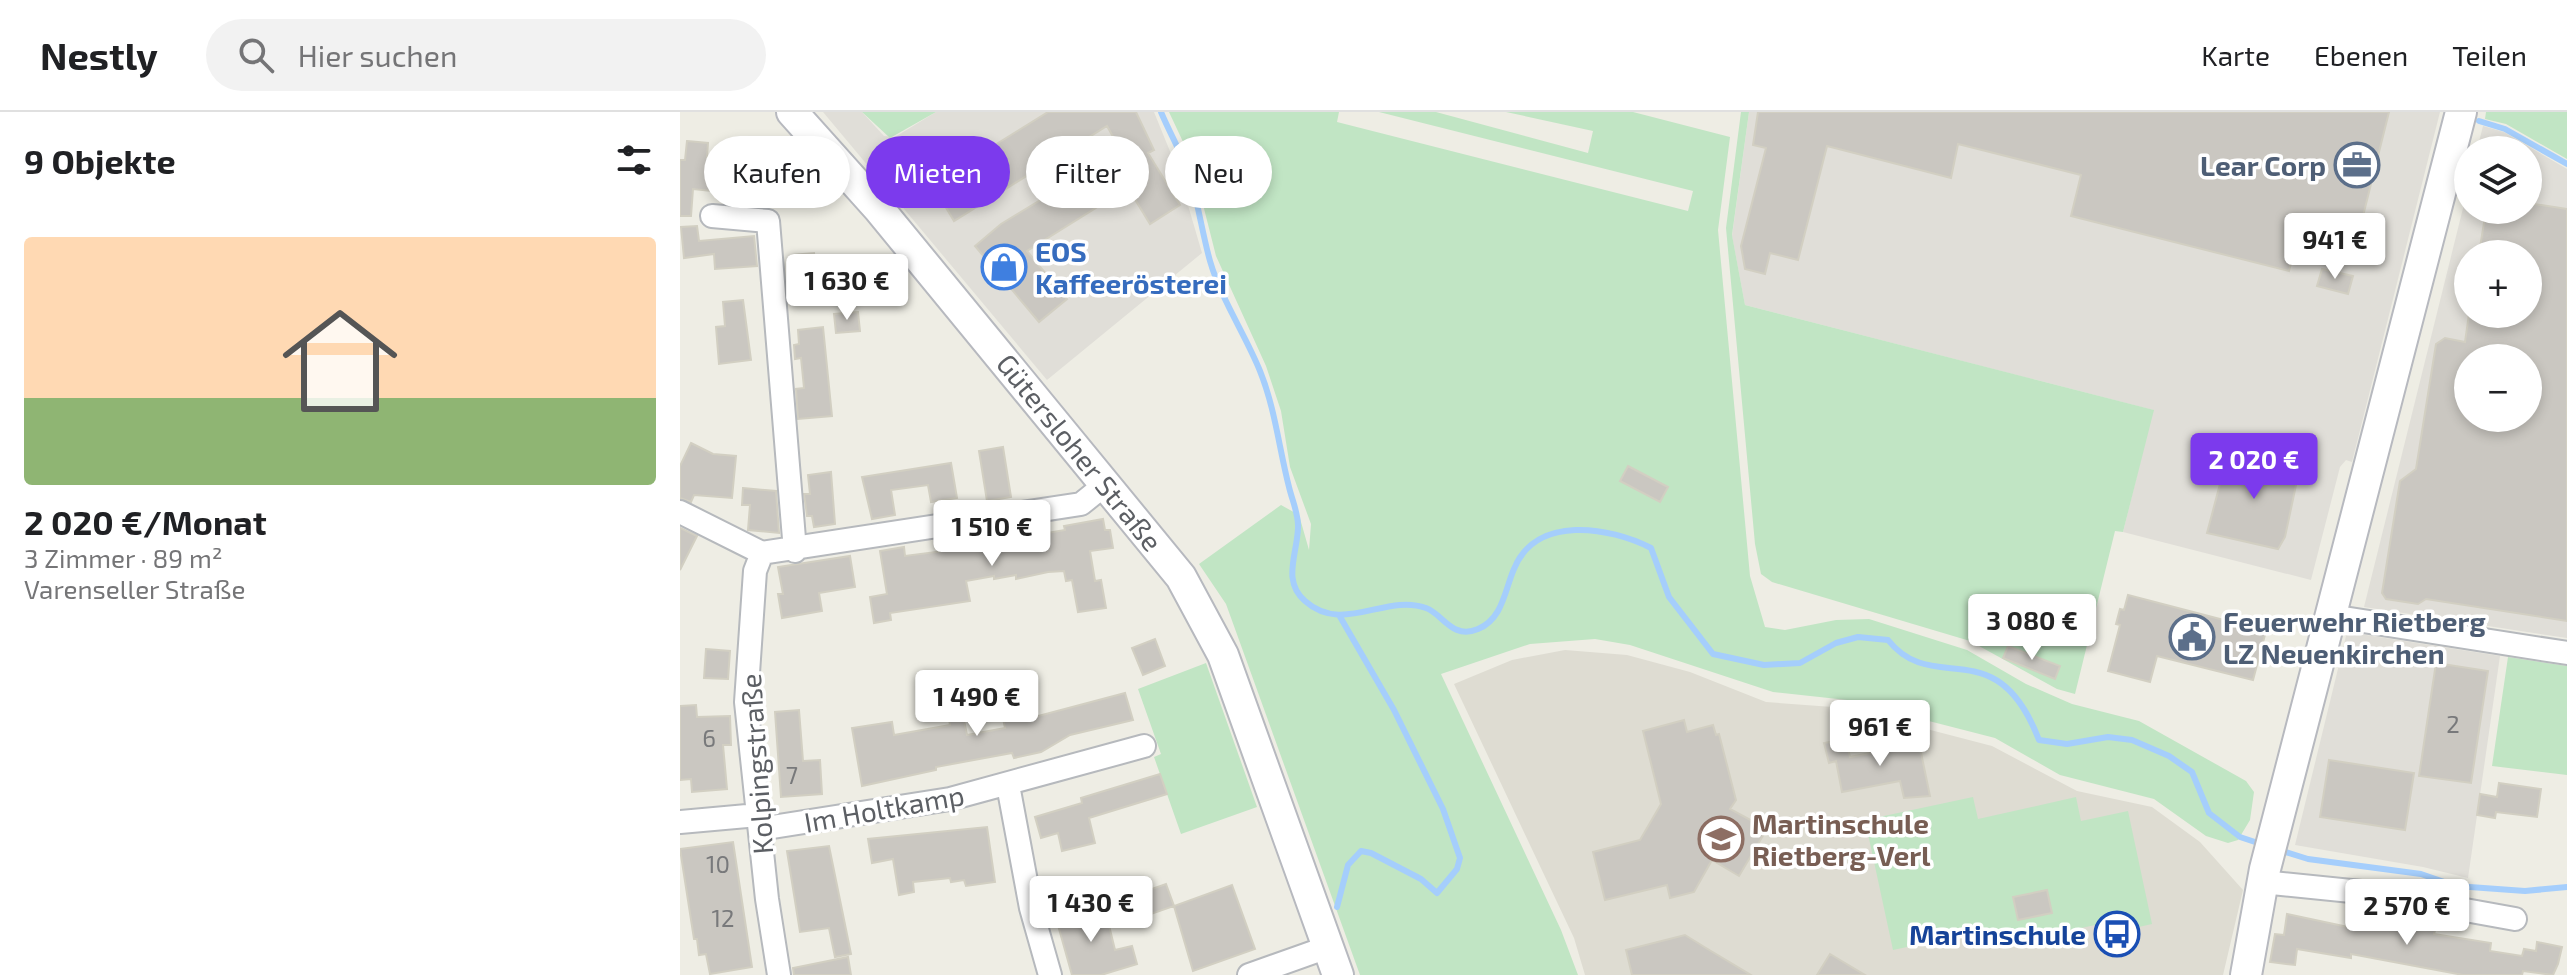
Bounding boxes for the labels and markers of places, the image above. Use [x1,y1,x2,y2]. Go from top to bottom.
office icon: Lear Corp [2333,141,2381,189]
place label: Lear Corp [2200,148,2326,182]
pin: 941 € [2279,213,2391,281]
place label: EOS Kaffeerösterei [1035,234,1227,300]
shop icon: EOS Kaffeerösterei [980,243,1028,291]
pin: 1 630 € [773,254,921,322]
pin: 2 020 € [2180,433,2328,501]
pin: 1 510 € [918,500,1066,568]
pin: 3 080 € [1958,594,2106,662]
place label: Feuerwehr Rietberg LZ Neuenkirchen [2223,604,2486,670]
public building icon: Feuerwehr Rietberg LZ Neuenkirchen [2168,613,2216,661]
pin: 1 490 € [903,670,1051,738]
pin: 961 € [1824,700,1936,768]
place label: Martinschule Rietberg-Verl [1752,806,1931,872]
school or university icon: Martinschule Rietberg-Verl [1697,815,1745,863]
pin: 1 430 € [1017,876,1165,944]
pin: 2 570 € [2333,879,2481,947]
bus stop icon: Martinschule [2093,910,2141,958]
place label: Martinschule [1909,917,2086,951]

